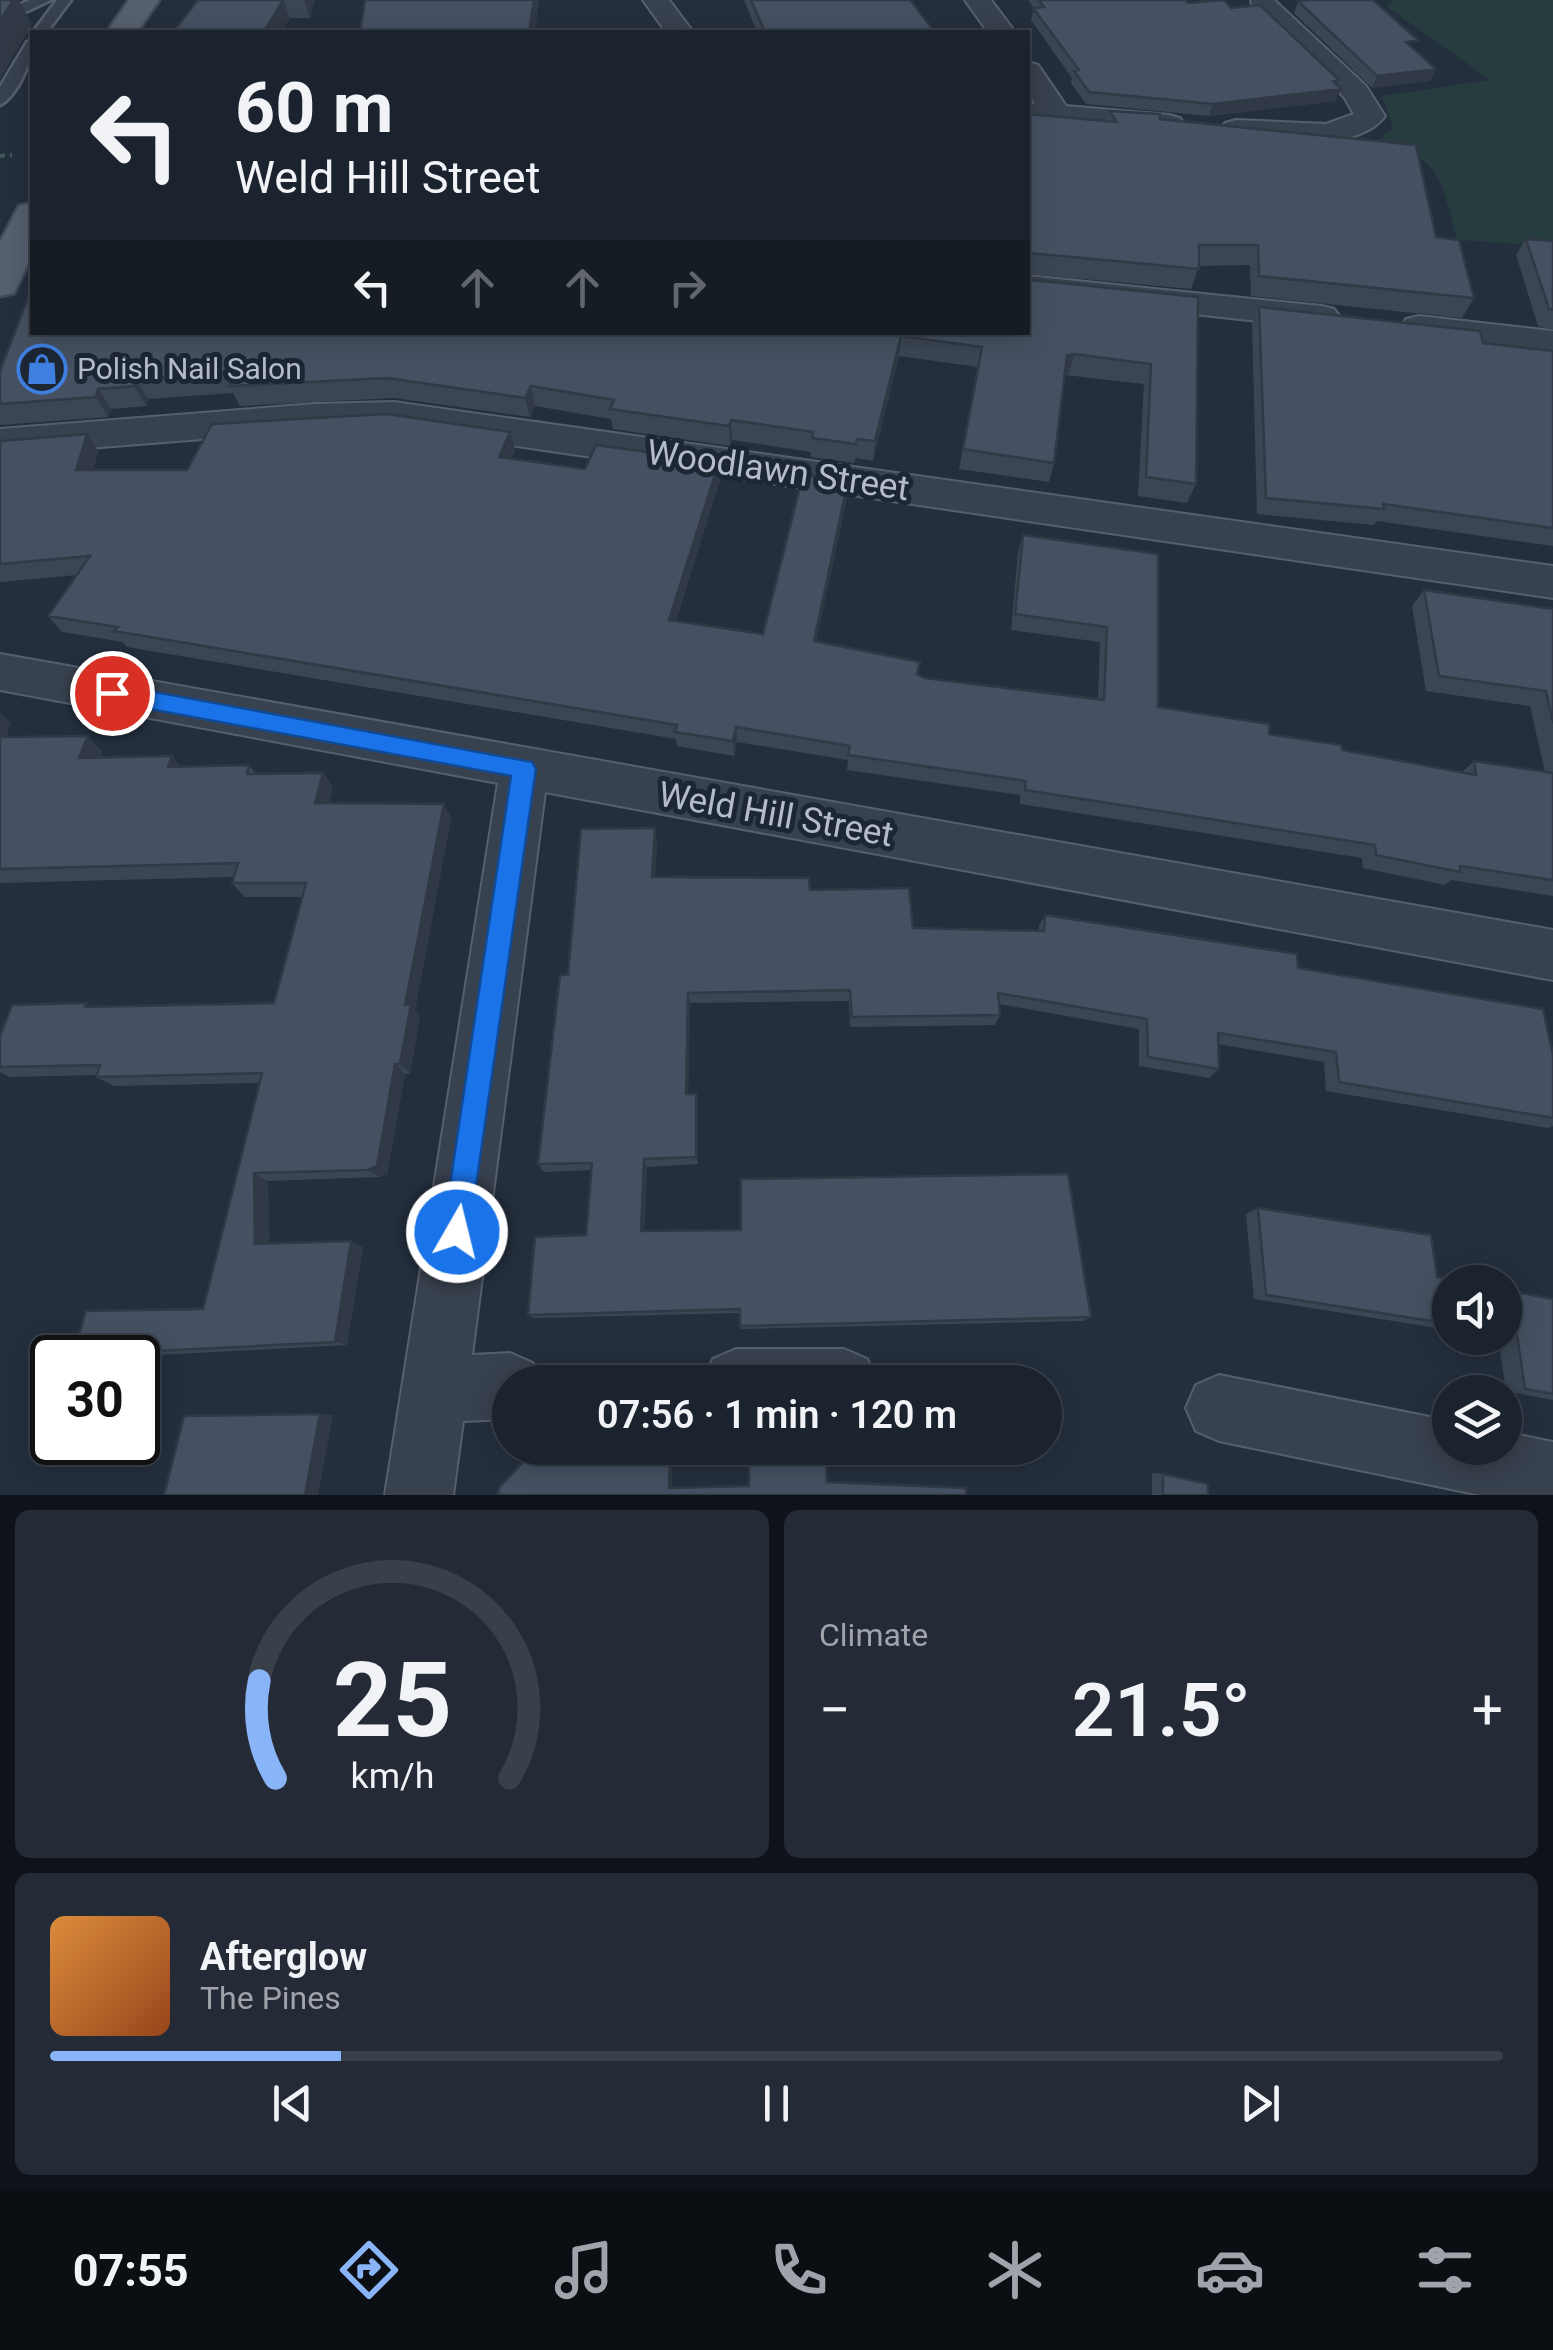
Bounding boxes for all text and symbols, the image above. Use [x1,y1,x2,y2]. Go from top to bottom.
text: 60 m [235,67,393,149]
icon: left [70,70,200,200]
text: Weld Hill Street [235,151,540,204]
icon: left [345,260,400,315]
icon: ahead [450,260,505,315]
icon: ahead [555,260,610,315]
icon: right [660,260,715,315]
shop icon: Polish Nail Salon [16,343,68,395]
place label: Polish Nail Salon [77,351,302,386]
street label: Woodlawn Street [644,432,912,509]
pin [70,651,155,736]
icon: arrive [85,666,140,721]
street label: Weld Hill Street [655,774,896,855]
position arrow [405,1180,509,1284]
map controls [1432,1265,1522,1465]
button: sound [1432,1265,1522,1355]
speed limit sign: 30 [30,1335,160,1465]
button: layers [1432,1375,1522,1465]
text: 07:56 · 1 min · 120 m [597,1393,957,1437]
text: Climate [819,1616,928,1654]
text: 25 [332,1640,452,1761]
text: 21.5° [1072,1666,1251,1754]
text: − [819,1678,850,1742]
text: + [1472,1678,1503,1742]
text: km/h [350,1755,434,1797]
text: Afterglow [200,1935,367,1979]
text: The Pines [200,1979,341,2017]
icon: previous [265,2076,320,2131]
icon: pause [749,2076,804,2131]
icon: next [1233,2076,1288,2131]
icon: directions [334,2235,404,2305]
icon: music [549,2235,619,2305]
icon: phone [764,2235,834,2305]
icon: climate [980,2235,1050,2305]
icon: car [1195,2235,1265,2305]
icon: filters [1410,2235,1480,2305]
text: 07:55 [73,2244,189,2297]

